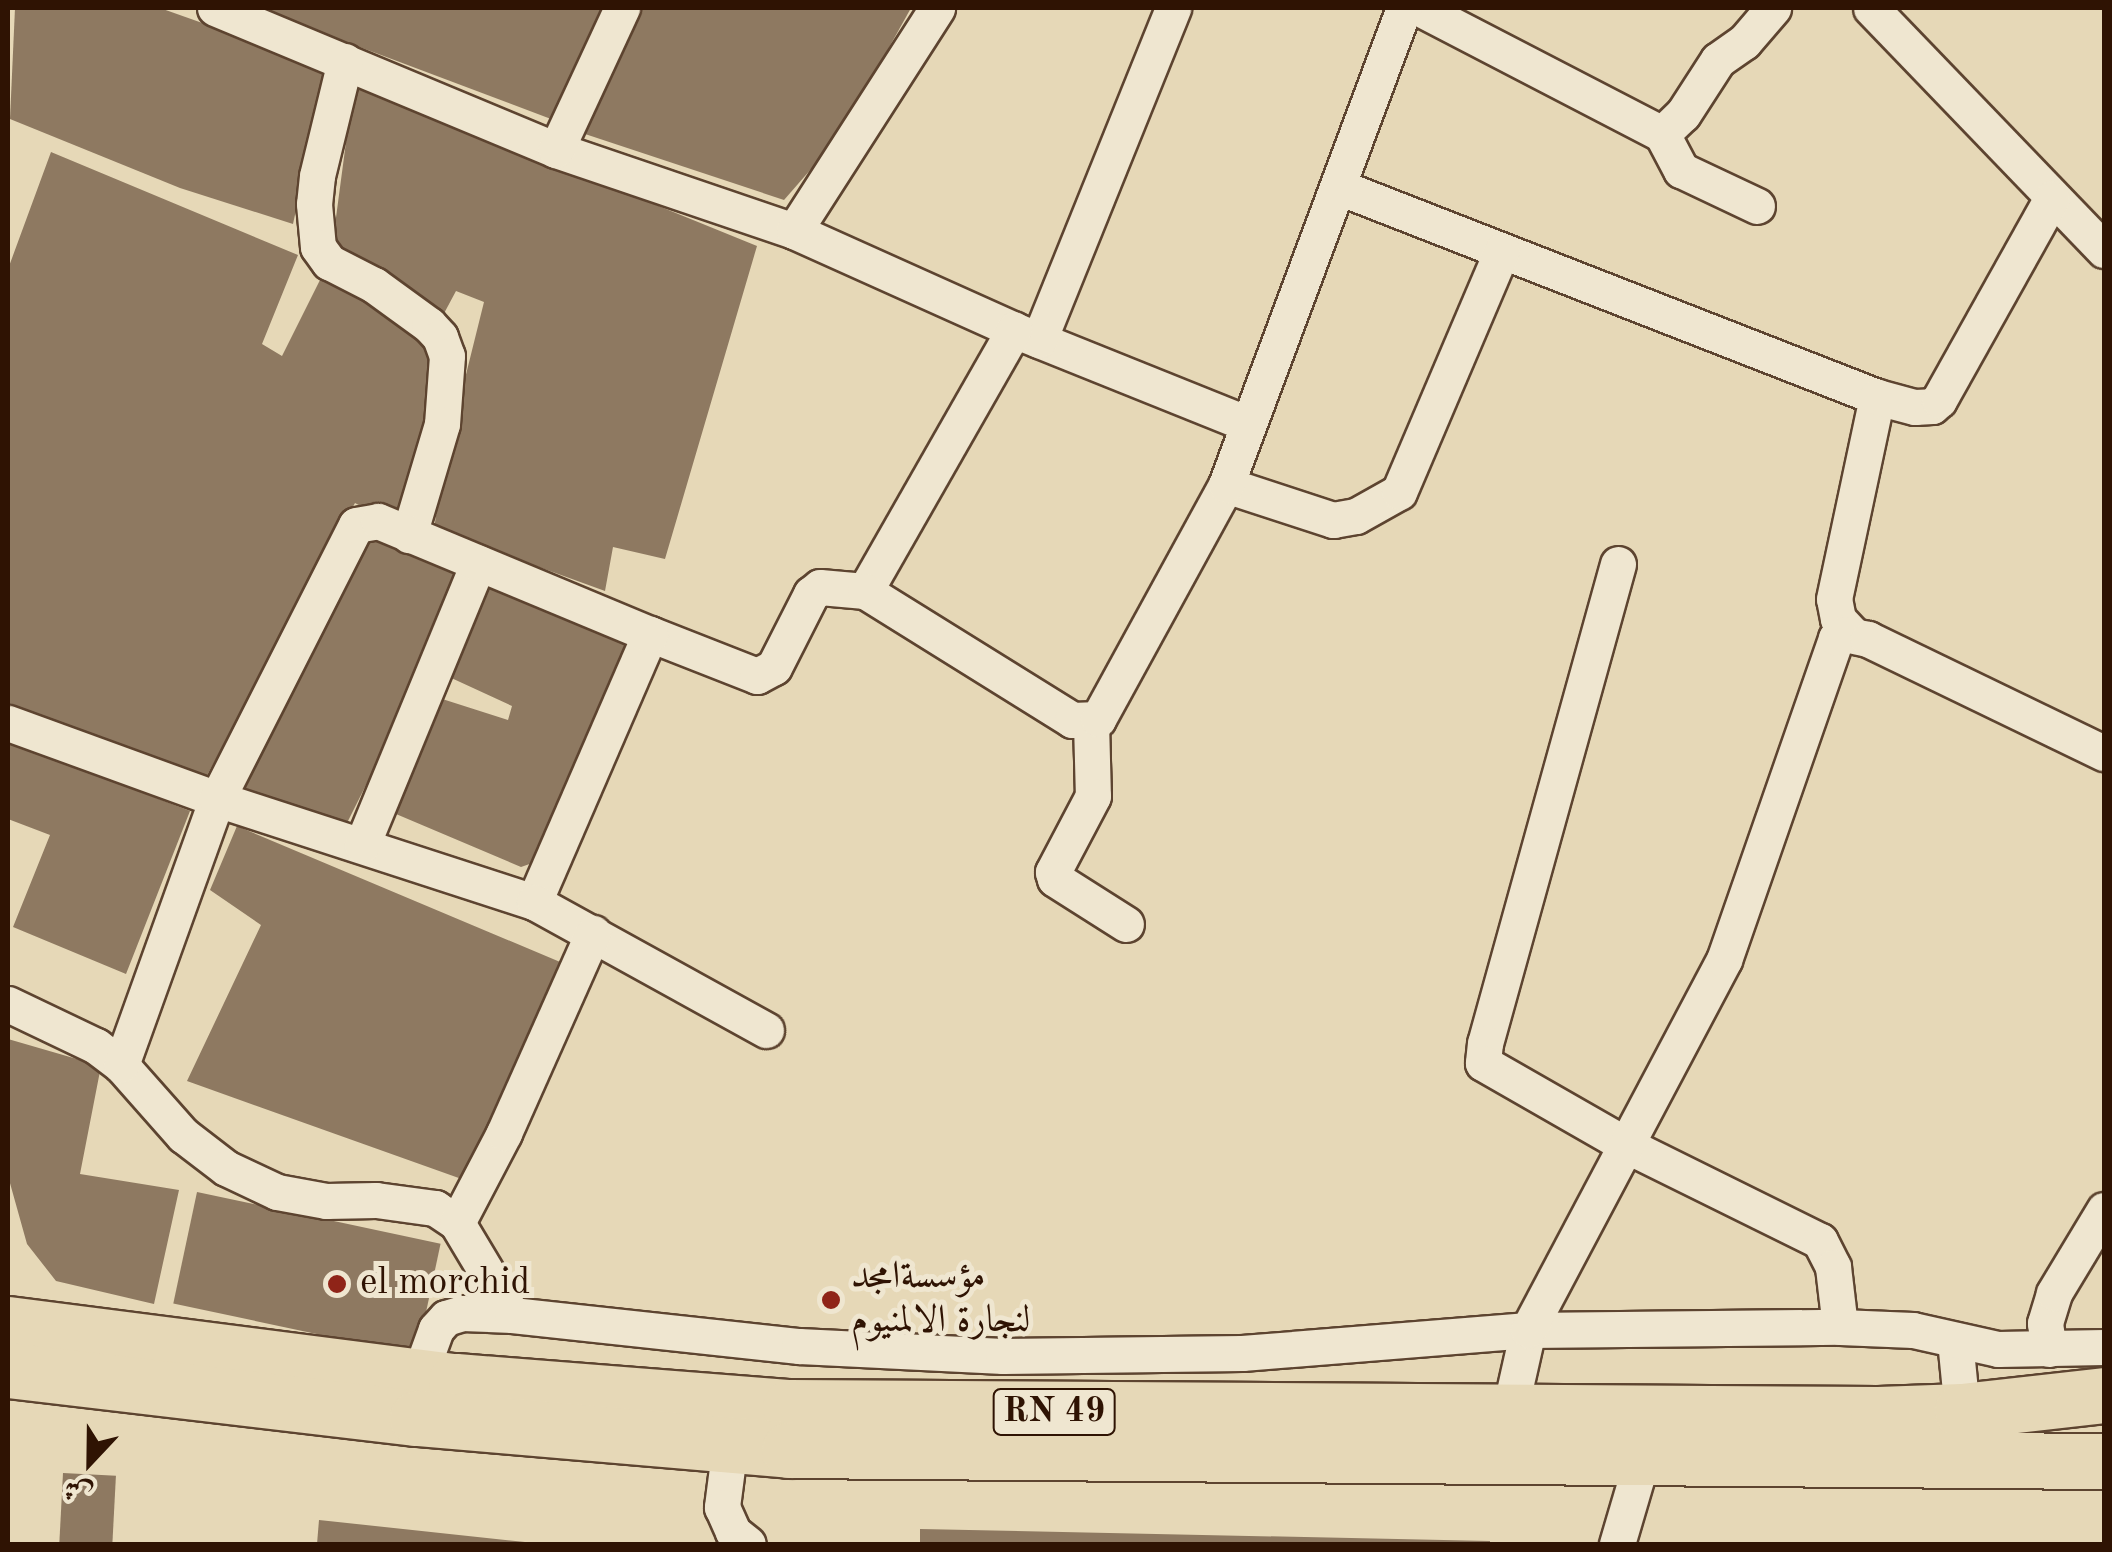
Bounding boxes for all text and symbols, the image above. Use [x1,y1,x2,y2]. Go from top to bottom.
place label: مؤسسةامجد لنجارة الالمنيوم [851,1255,1031,1344]
place label: el morchid [360,1261,530,1307]
marker: el morchid [324,1271,350,1297]
marker: مؤسسةامجد لنجارة الالمنيوم [820,1289,842,1311]
road number: RN 49 [992,1382,1116,1442]
north arrow [40,1412,140,1512]
text: ش [61,1472,97,1508]

